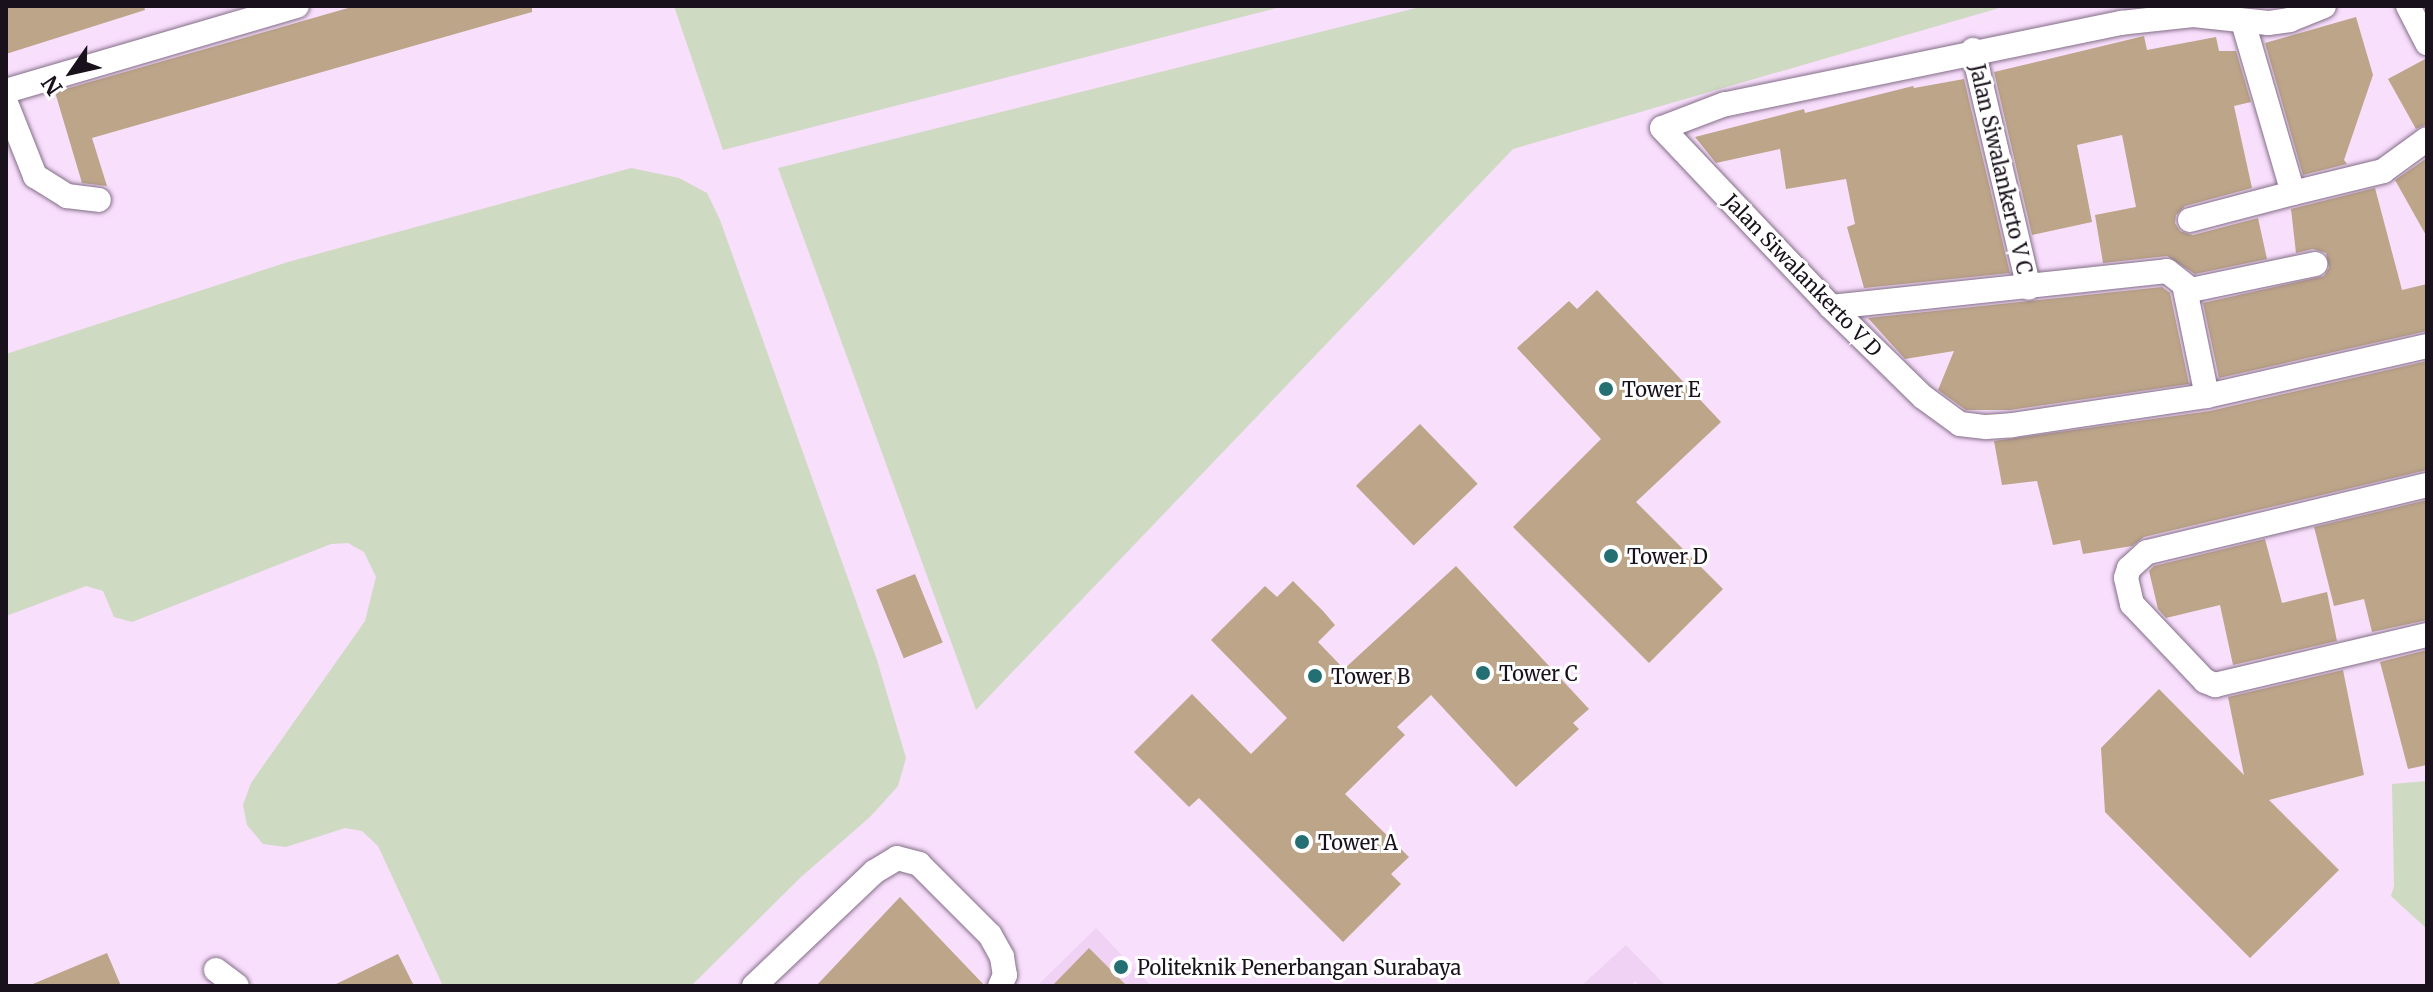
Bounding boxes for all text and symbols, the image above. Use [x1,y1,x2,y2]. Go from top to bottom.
north arrow [32,32,112,112]
street label: Jalan Siwalankerto V C [1965,62,2037,276]
text: N [36,70,69,100]
street label: Jalan Siwalankerto V D [1719,189,1887,361]
place label: Tower E [1622,377,1701,401]
marker: Tower E [1597,380,1615,398]
place label: Tower D [1627,544,1708,568]
marker: Tower D [1602,547,1620,565]
place label: Tower C [1499,661,1578,685]
place label: Tower B [1331,664,1410,688]
marker: Tower C [1474,664,1492,682]
marker: Tower B [1306,667,1324,685]
place label: Tower A [1318,830,1398,854]
marker: Tower A [1293,833,1311,851]
place label: Politeknik Penerbangan Surabaya [1137,955,1461,979]
marker: Politeknik Penerbangan Surabaya [1112,958,1130,976]

